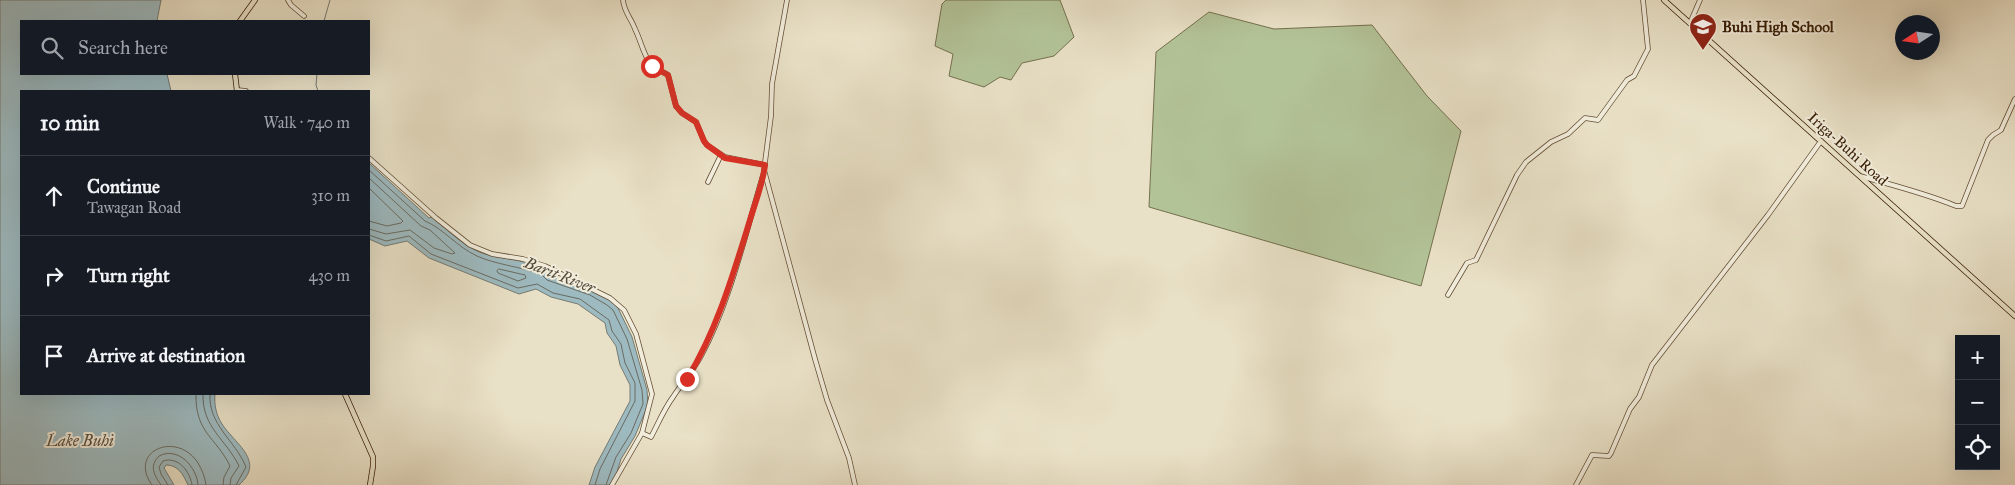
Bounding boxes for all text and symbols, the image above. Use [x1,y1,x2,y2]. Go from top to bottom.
school or university icon: Buhi High School [1688,12,1718,51]
north arrow [1895,15,1940,60]
place label: Buhi High School [1722,18,1835,37]
search box [20,20,370,75]
icon: search [38,34,66,62]
text: Search here [78,36,168,59]
route start [641,55,664,78]
street label: Iriga-Buhi Road [1804,108,1892,190]
text: 10 min [40,110,100,136]
text: Walk · 740 m [263,113,350,132]
text: Continue [87,175,160,198]
icon: ahead [40,182,68,210]
text: 310 m [311,186,350,205]
text: Tawagan Road [87,198,181,217]
water label: Barit River [521,252,599,298]
icon: right [40,262,68,290]
text: Turn right [87,264,170,287]
text: 430 m [308,266,350,285]
map controls [1955,335,2000,470]
button: + [1955,335,2000,380]
icon: arrive [40,342,68,370]
text: Arrive at destination [87,344,245,367]
route end [676,368,699,391]
button: − [1955,380,2000,425]
button: locate [1955,425,2000,470]
water label: Lake Buhi [45,431,114,450]

